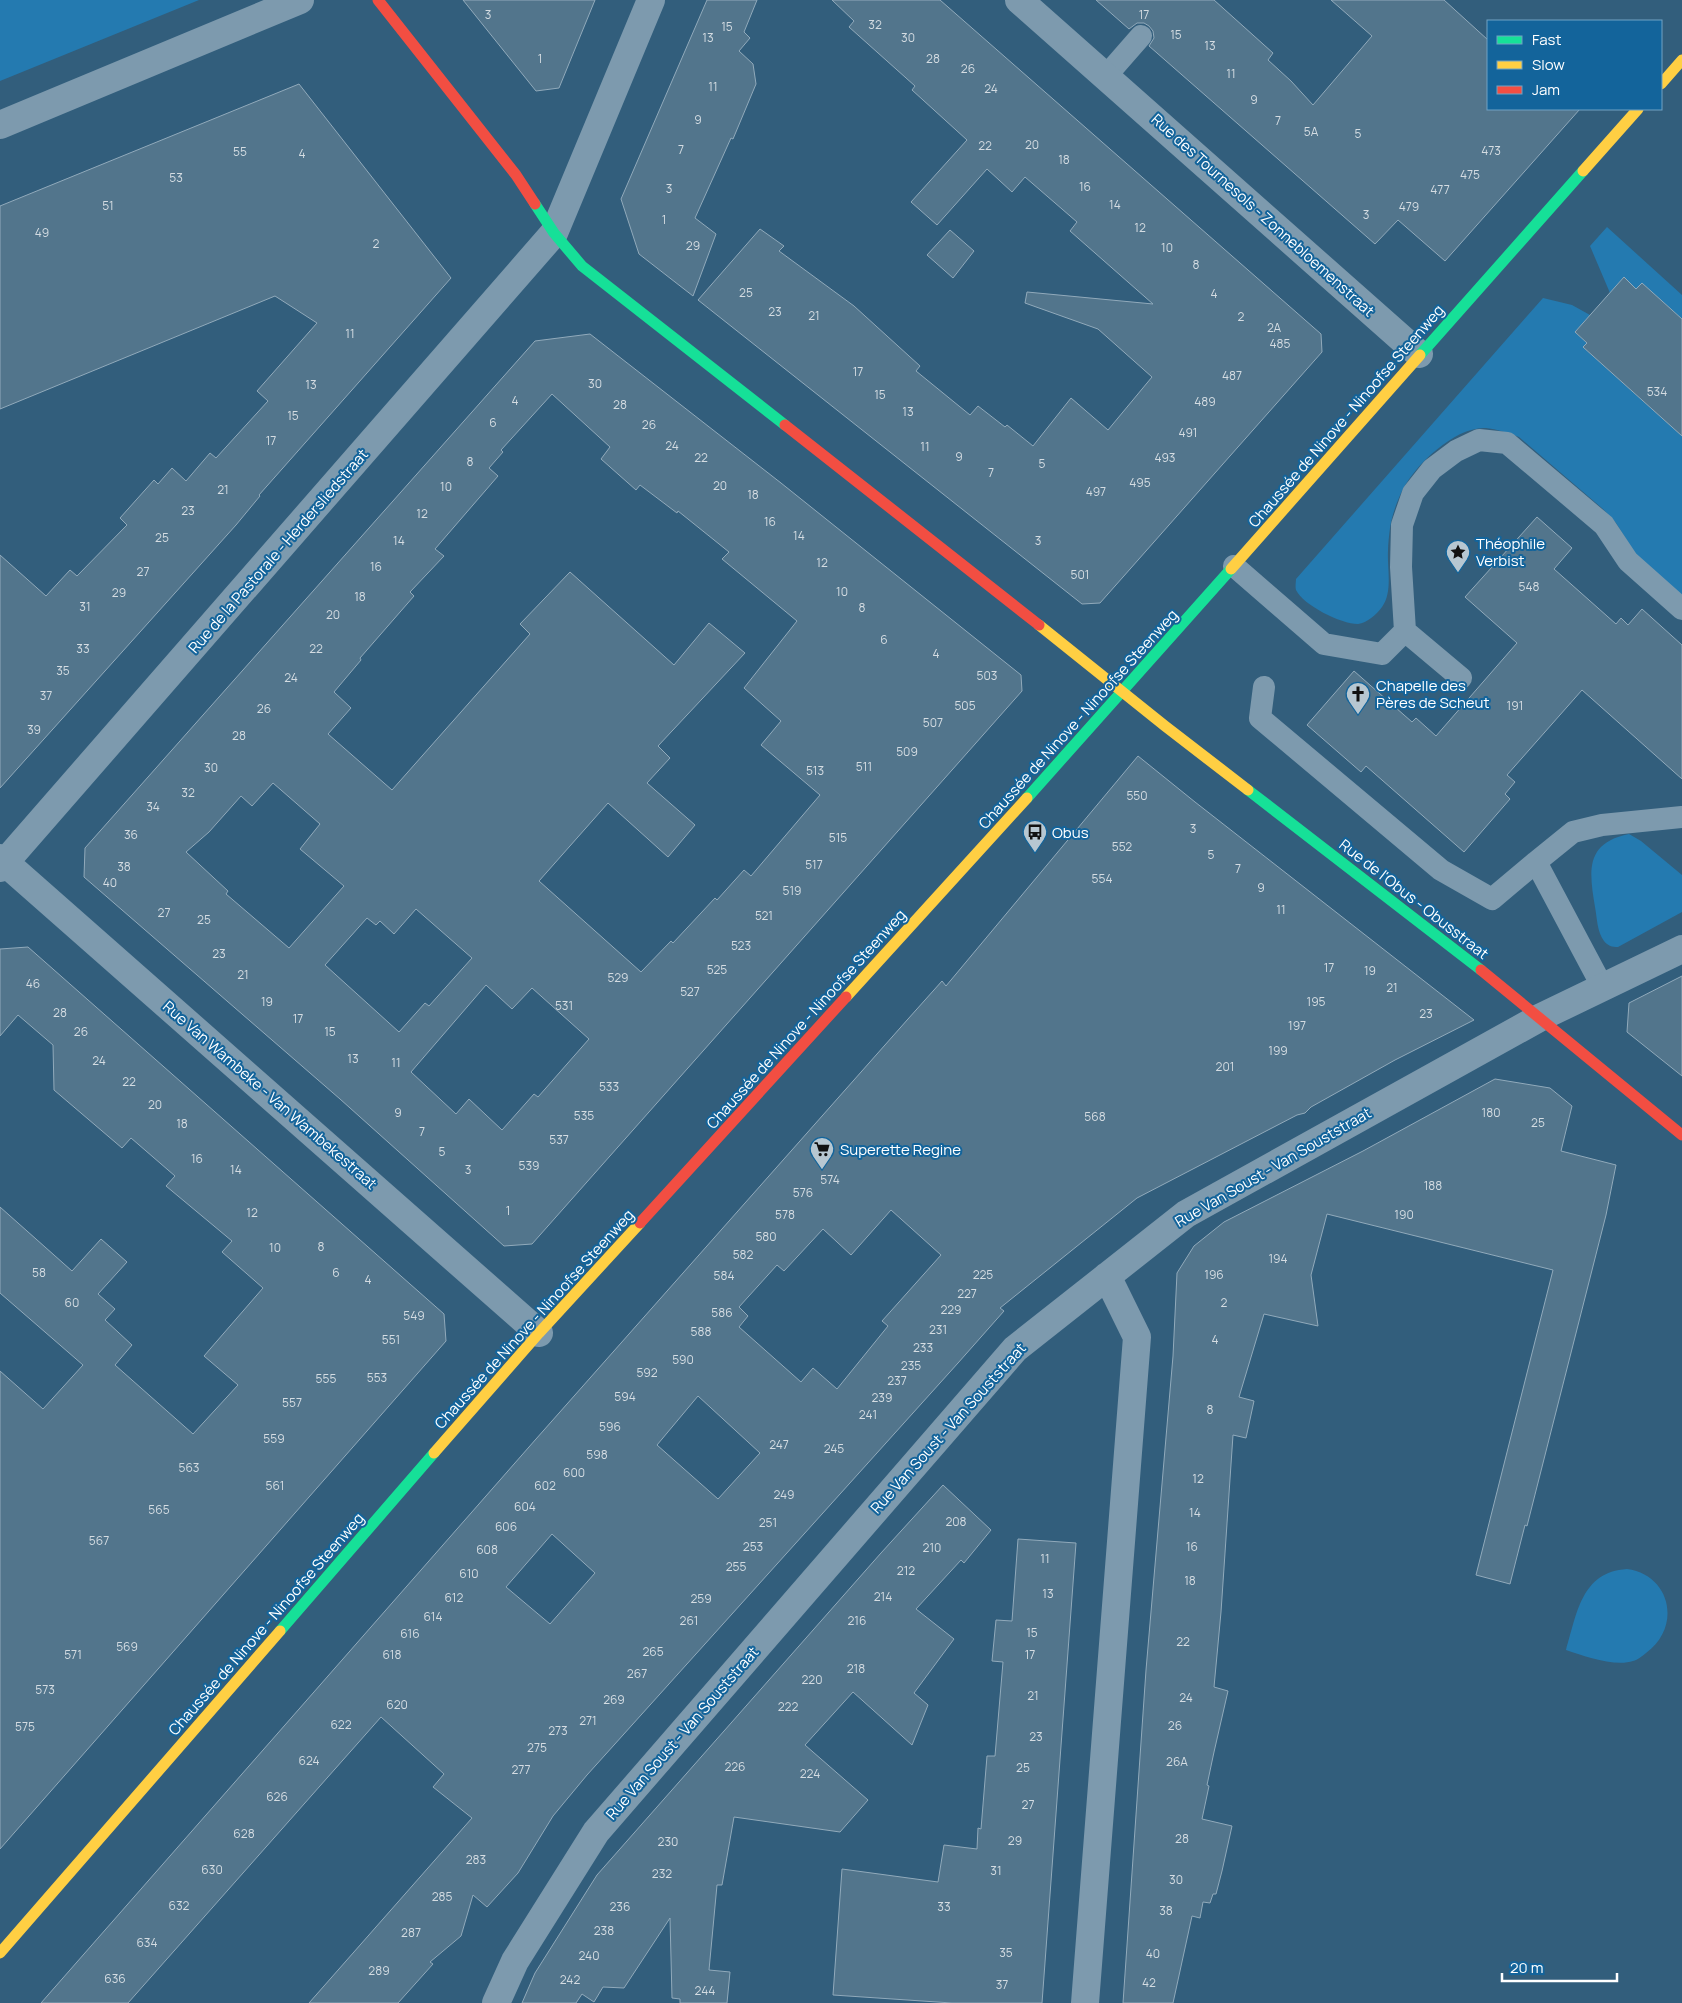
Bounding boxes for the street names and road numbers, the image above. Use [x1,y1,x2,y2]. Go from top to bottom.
street label: Rue des Tournesols - Zonnebloemenstraat [1147,109,1379,321]
street label: Chaussée de Ninove - Ninoofse Steenweg [1243,300,1449,532]
street label: Rue de la Pastorale - Herdersliedstraat [183,444,373,658]
street label: Chaussée de Ninove - Ninoofse Steenweg [974,605,1182,833]
street label: Rue de l'Obus - Obusstraat [1335,834,1493,964]
street label: Chaussée de Ninove - Ninoofse Steenweg [702,905,910,1133]
street label: Rue Van Wambeke - Van Wambekestraat [158,996,382,1194]
street label: Rue Van Soust - Van Souststraat [1171,1102,1375,1232]
street label: Chaussée de Ninove - Ninoofse Steenweg [430,1205,638,1433]
street label: Rue Van Soust - Van Souststraat [866,1338,1030,1518]
street label: Chaussée de Ninove - Ninoofse Steenweg [163,1508,369,1740]
street label: Rue Van Soust - Van Souststraat [601,1642,763,1824]

